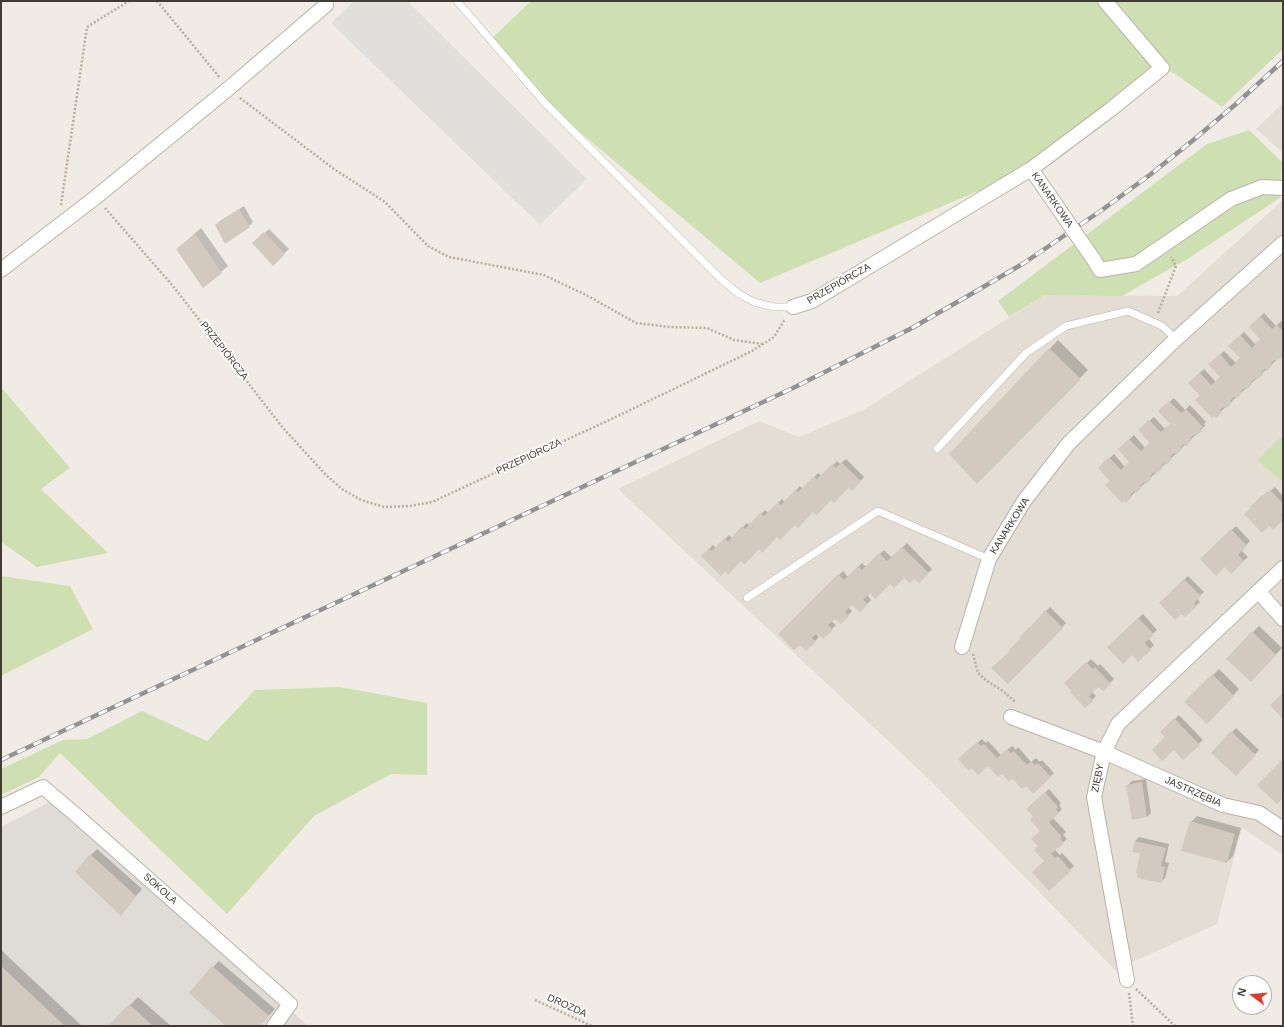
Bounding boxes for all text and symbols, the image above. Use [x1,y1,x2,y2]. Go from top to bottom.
street label: KANARKOWA [1029,170,1075,230]
street label: PRZEPIÓRCZA [805,261,873,307]
street label: PRZEPIÓRCZA [197,319,251,383]
street label: PRZEPIÓRCZA [494,437,564,477]
street label: KANARKOWA [988,495,1032,557]
street label: ZIĘBY [1089,763,1107,793]
street label: JASTRZĘBIA [1163,774,1223,810]
street label: SOKOLA [141,871,179,907]
north arrow [1232,975,1272,1015]
text: N [1235,986,1248,997]
street label: DROZDA [545,992,589,1020]

